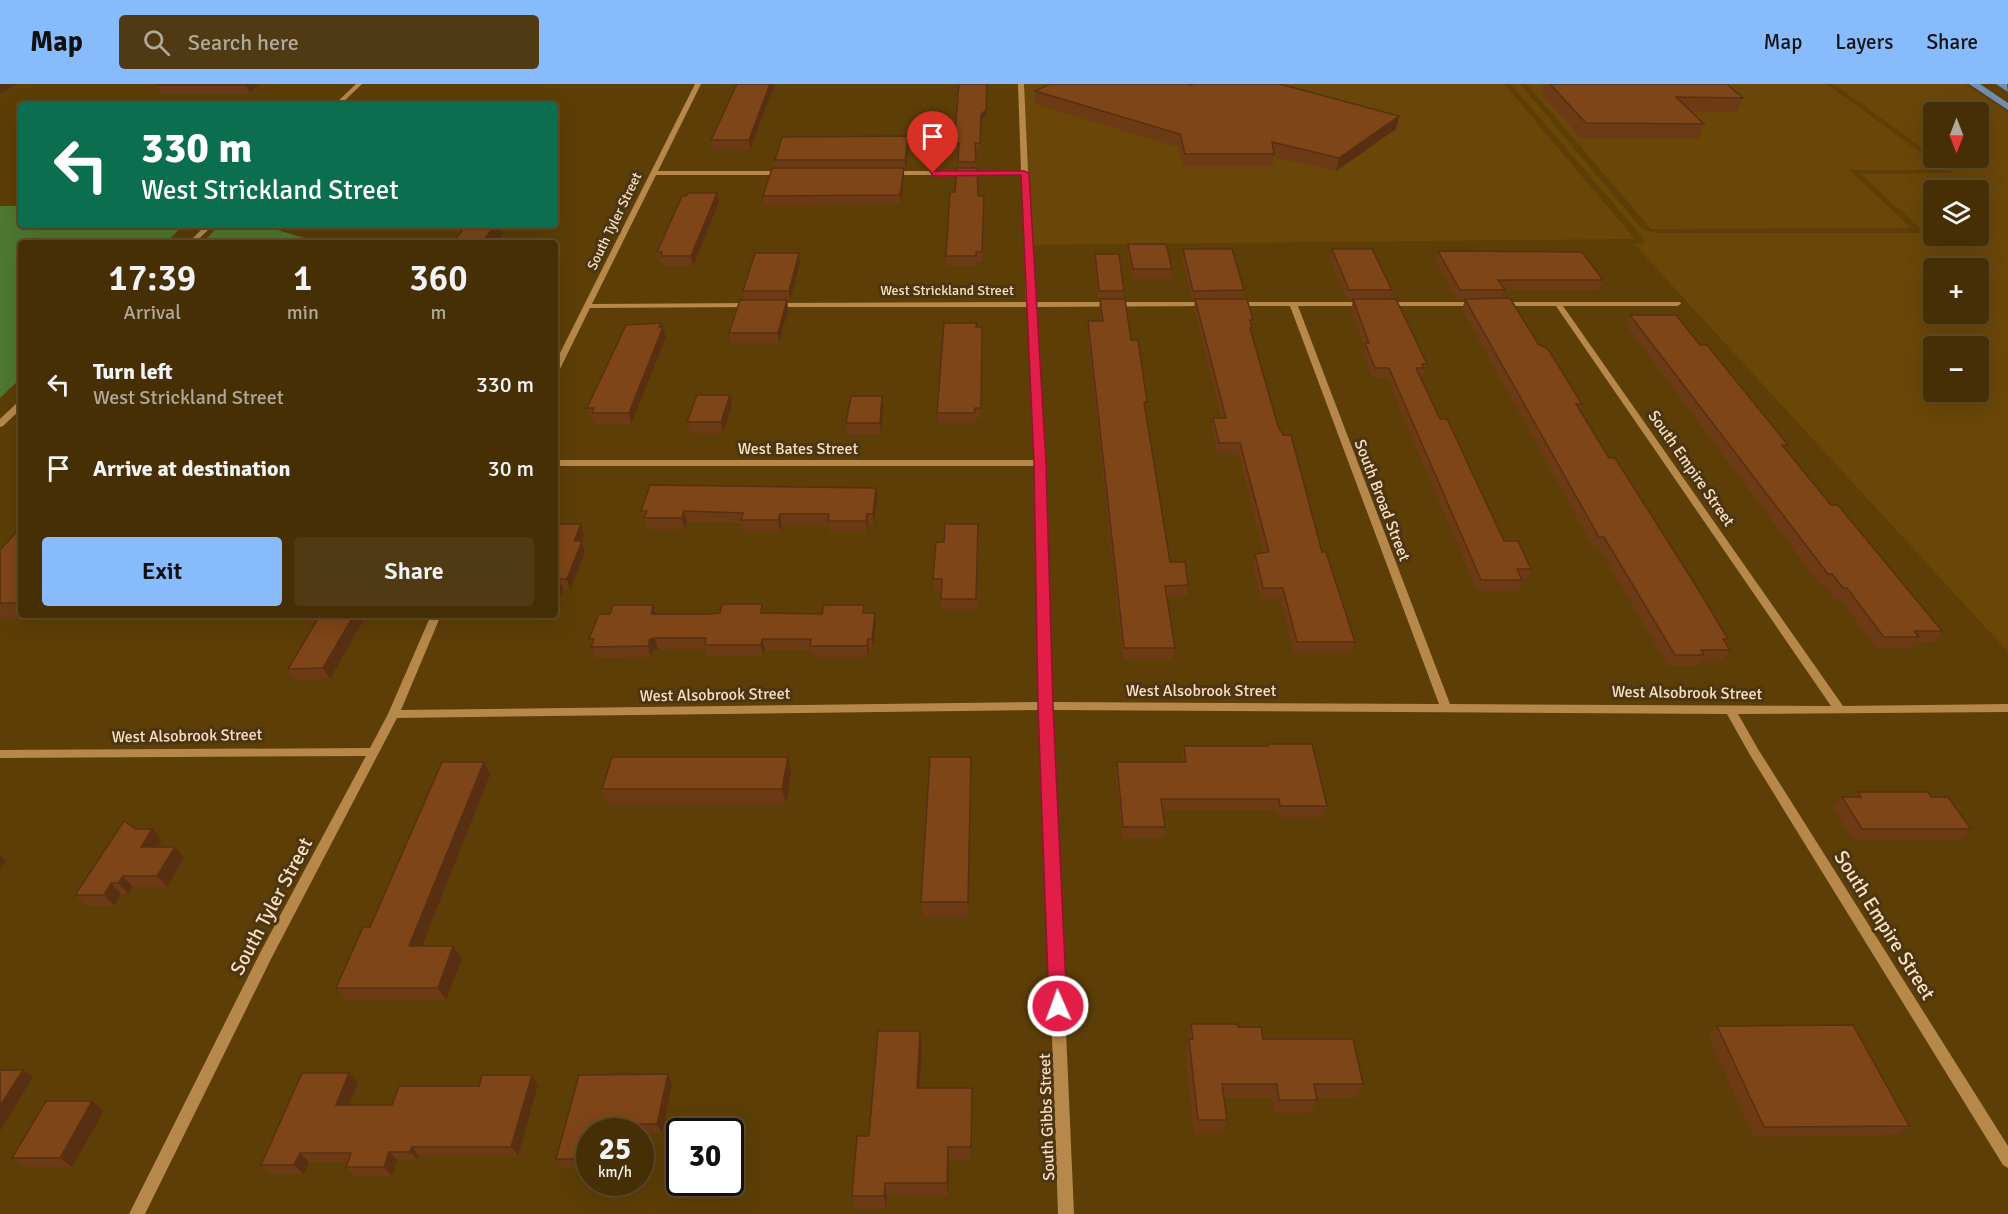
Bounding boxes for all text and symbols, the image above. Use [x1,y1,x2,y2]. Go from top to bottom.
search box [119,15,539,69]
text: Map [30,25,83,59]
icon: search [140,26,173,59]
text: Search here [188,29,299,56]
text: Map [1764,29,1802,55]
text: Layers [1835,29,1893,55]
text: Share [1926,29,1978,55]
north arrow [1923,102,1989,168]
map controls [1923,102,1989,402]
pin [907,111,958,173]
icon: arrive [916,120,949,153]
text: 330 m [141,123,252,174]
icon: left [42,126,120,204]
street label: South Tyler Street [583,170,645,273]
text: West Strickland Street [141,174,399,207]
button: layers [1923,180,1989,246]
text: 17:39 [108,256,196,301]
text: 1 [293,256,313,301]
text: 360 [409,256,468,301]
button: + [1923,258,1989,324]
street label: West Strickland Street [880,282,1014,299]
text: Arrival [124,300,181,325]
text: min [287,300,319,325]
text: m [430,300,446,325]
button: − [1923,336,1989,402]
text: Turn left [93,358,173,385]
icon: left [42,368,75,401]
text: 330 m [476,371,534,398]
text: West Strickland Street [93,385,284,410]
street label: South Empire Street [1644,407,1739,531]
street label: South Broad Street [1350,437,1415,564]
street label: West Bates Street [738,439,859,459]
icon: arrive [42,452,75,485]
text: Arrive at destination [93,455,290,482]
text: 30 m [488,455,534,482]
button: Exit [42,537,282,606]
button: Share [294,537,534,606]
street label: West Alsobrook Street [1126,681,1277,701]
street label: West Alsobrook Street [1611,682,1763,704]
street label: West Alsobrook Street [640,684,791,706]
street label: West Alsobrook Street [112,725,263,747]
street label: South Tyler Street [225,833,318,979]
street label: South Empire Street [1829,846,1941,1005]
position arrow [1026,974,1090,1038]
street label: South Gibbs Street [1035,1053,1059,1181]
speed limit sign: 30 [666,1118,744,1196]
text: 25 [599,1131,631,1168]
text: km/h [598,1163,632,1181]

